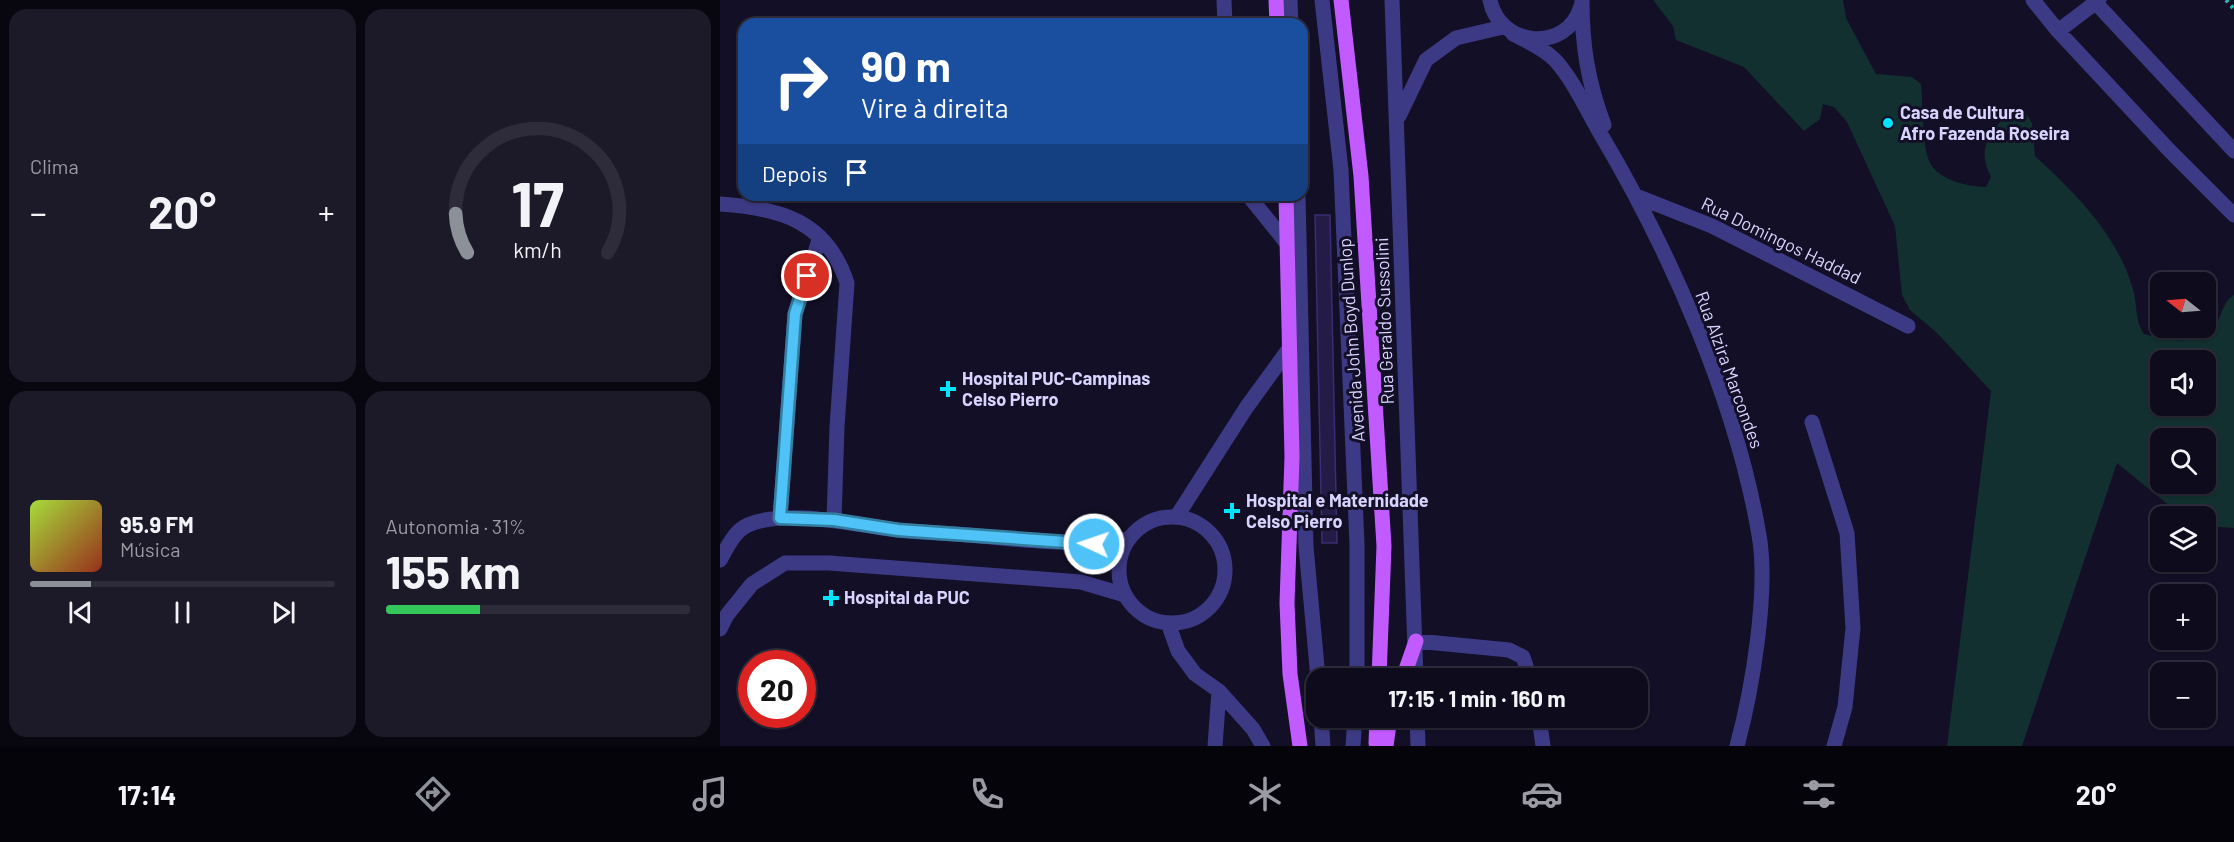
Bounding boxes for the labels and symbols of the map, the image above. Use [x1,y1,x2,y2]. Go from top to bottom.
place label: Casa de Cultura Afro Fazenda Roseira [1900,101,2069,144]
marker: Casa de Cultura Afro Fazenda Roseira [1881,116,1895,130]
street label: Rua Domingos Haddad [1698,192,1865,288]
street label: Avenida John Boyd Dunlop [1333,237,1369,443]
street label: Rua Geraldo Sussolini [1370,237,1398,405]
pin [781,250,832,301]
north arrow [2150,272,2216,338]
street label: Rua Alzira Marcondes [1691,288,1769,451]
place label: Hospital PUC-Campinas Celso Pierro [962,367,1150,410]
marker: Hospital PUC-Campinas Celso Pierro [939,380,957,398]
place label: Hospital e Maternidade Celso Pierro [1246,489,1429,532]
marker: Hospital e Maternidade Celso Pierro [1223,502,1241,520]
position arrow [1062,512,1126,576]
place label: Hospital da PUC [844,586,970,608]
marker: Hospital da PUC [822,589,840,607]
speed limit sign: 20 [738,650,816,728]

